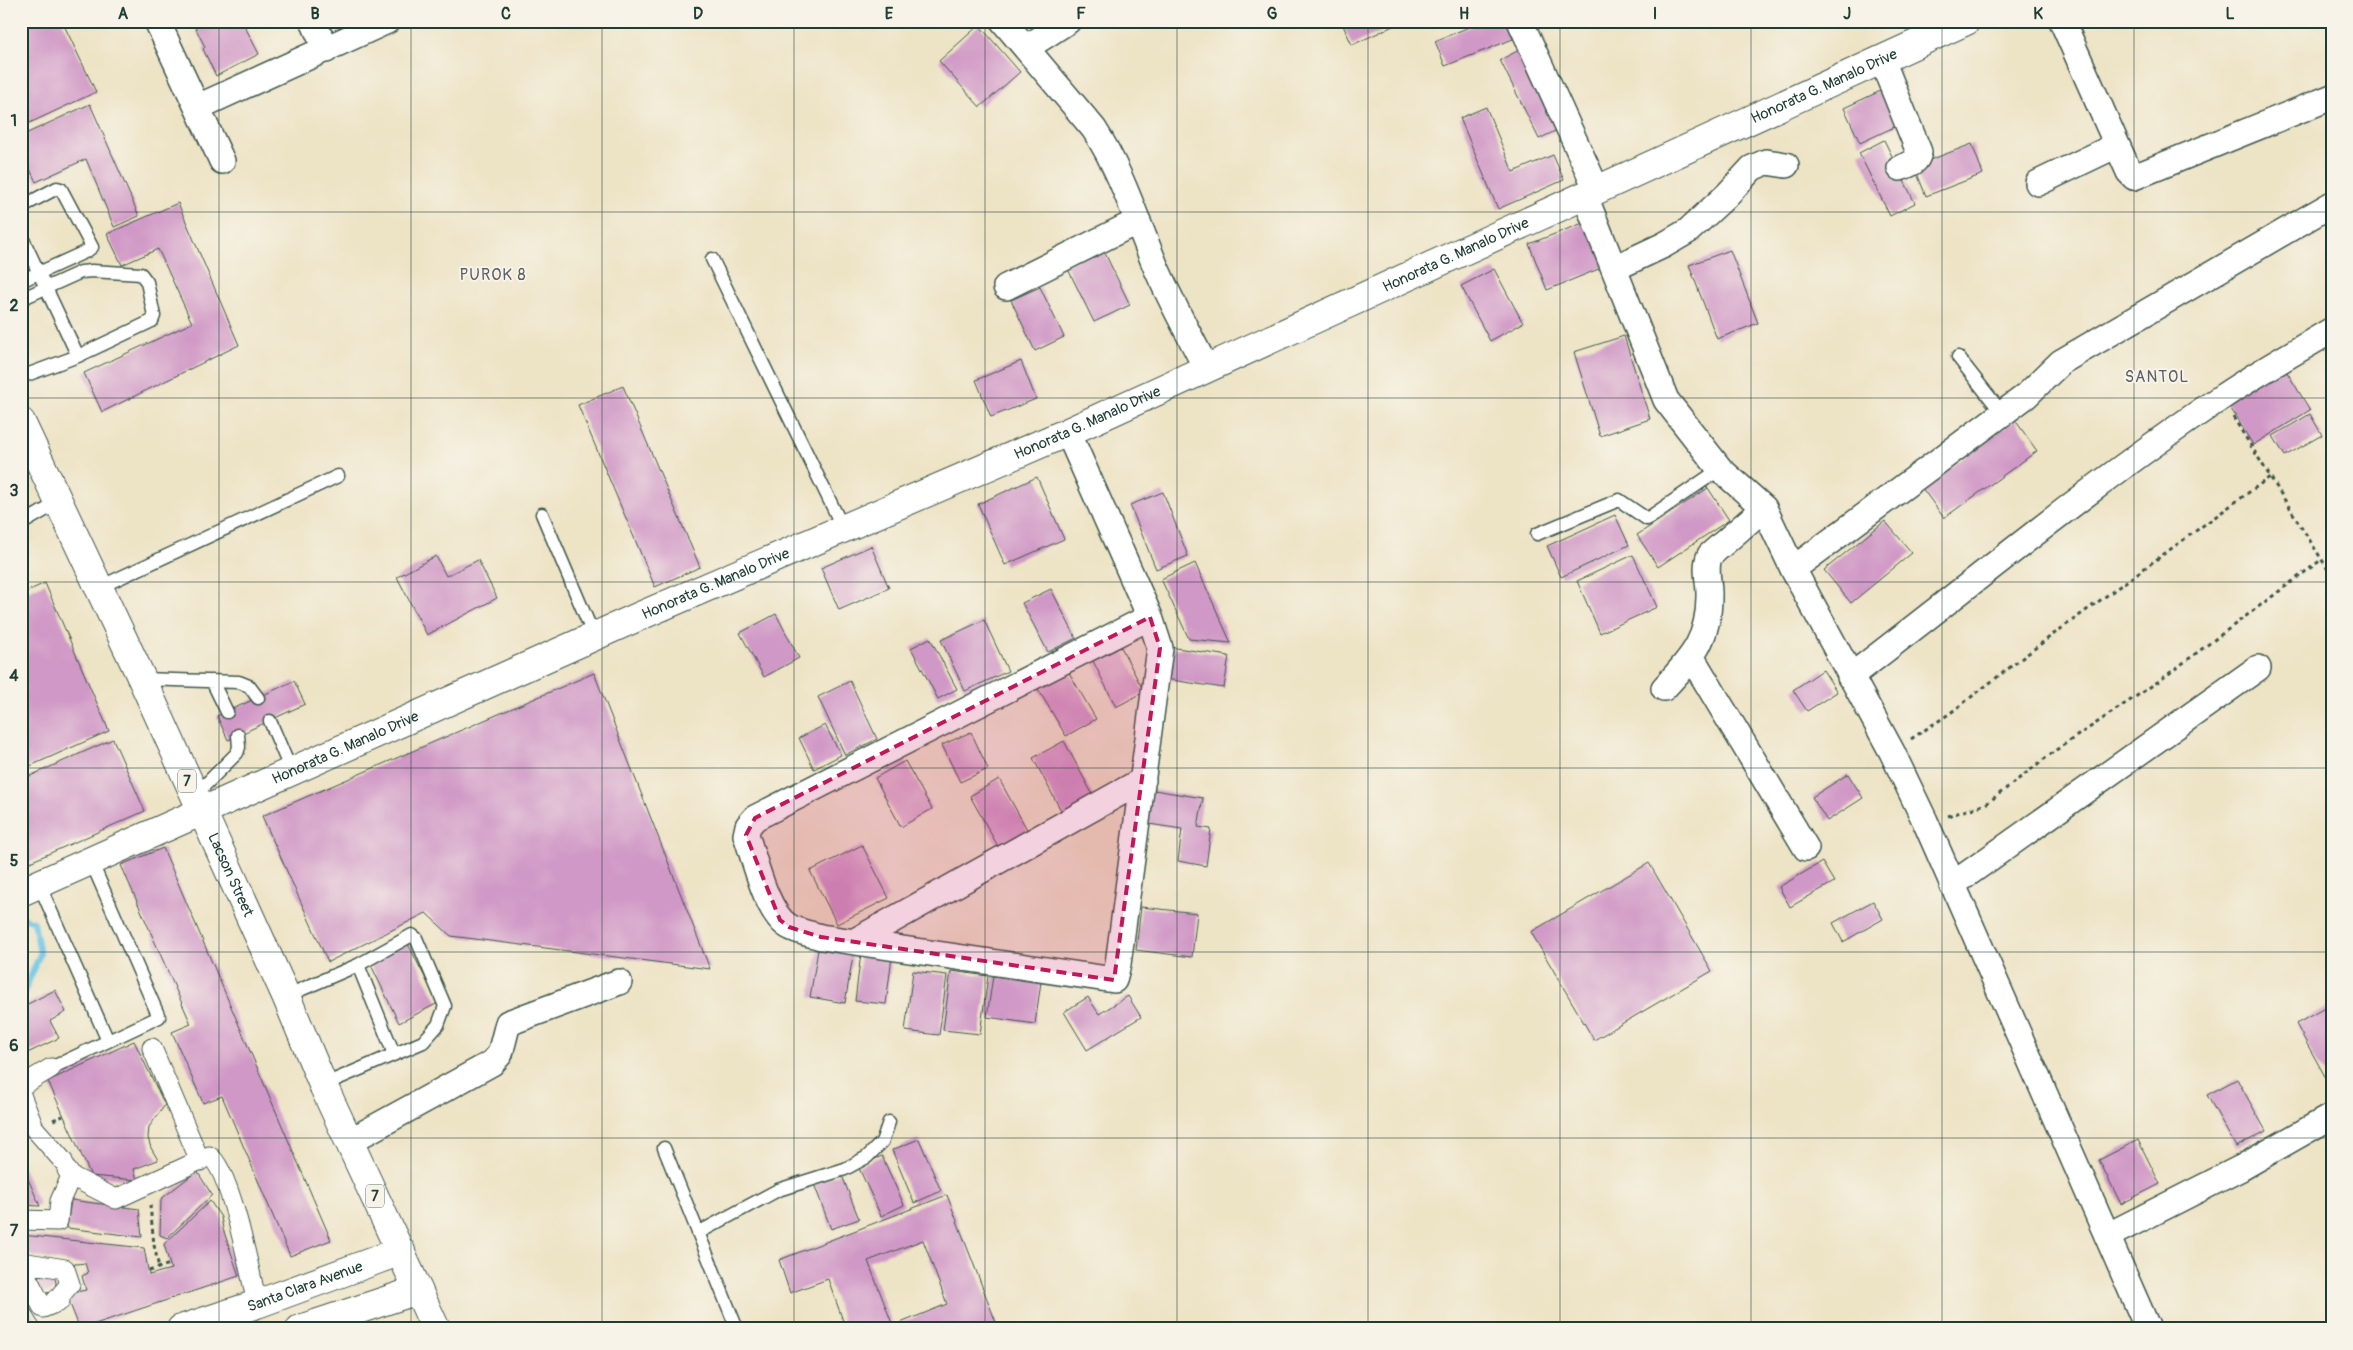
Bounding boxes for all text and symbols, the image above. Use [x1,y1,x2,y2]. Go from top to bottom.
text: A [118,4,129,24]
text: B [310,4,320,24]
text: C [501,4,511,24]
text: D [693,4,703,24]
text: E [885,4,894,24]
text: F [1076,4,1086,24]
text: G [1267,4,1278,24]
text: H [1459,4,1469,24]
text: I [1653,4,1657,24]
text: J [1843,4,1851,24]
text: K [2033,4,2043,24]
text: L [2225,4,2235,24]
street label: Honorata G. Manalo Drive [1748,45,1901,128]
text: 1 [11,111,17,131]
street label: Honorata G. Manalo Drive [1380,213,1533,297]
district label: PUROK 8 [459,265,527,285]
text: 2 [10,296,19,316]
district label: SANTOL [2125,367,2189,387]
street label: Honorata G. Manalo Drive [1011,382,1164,464]
text: 3 [10,481,19,501]
street label: Honorata G. Manalo Drive [639,544,793,624]
text: 4 [9,666,19,686]
street label: Honorata G. Manalo Drive [269,707,422,789]
road number: 7 [178,769,196,792]
street label: Lacson Street [203,830,258,921]
text: 5 [10,851,19,871]
text: 6 [9,1036,19,1056]
road number: 7 [366,1184,384,1208]
text: 7 [10,1221,19,1241]
street label: Santa Clara Avenue [245,1257,366,1317]

